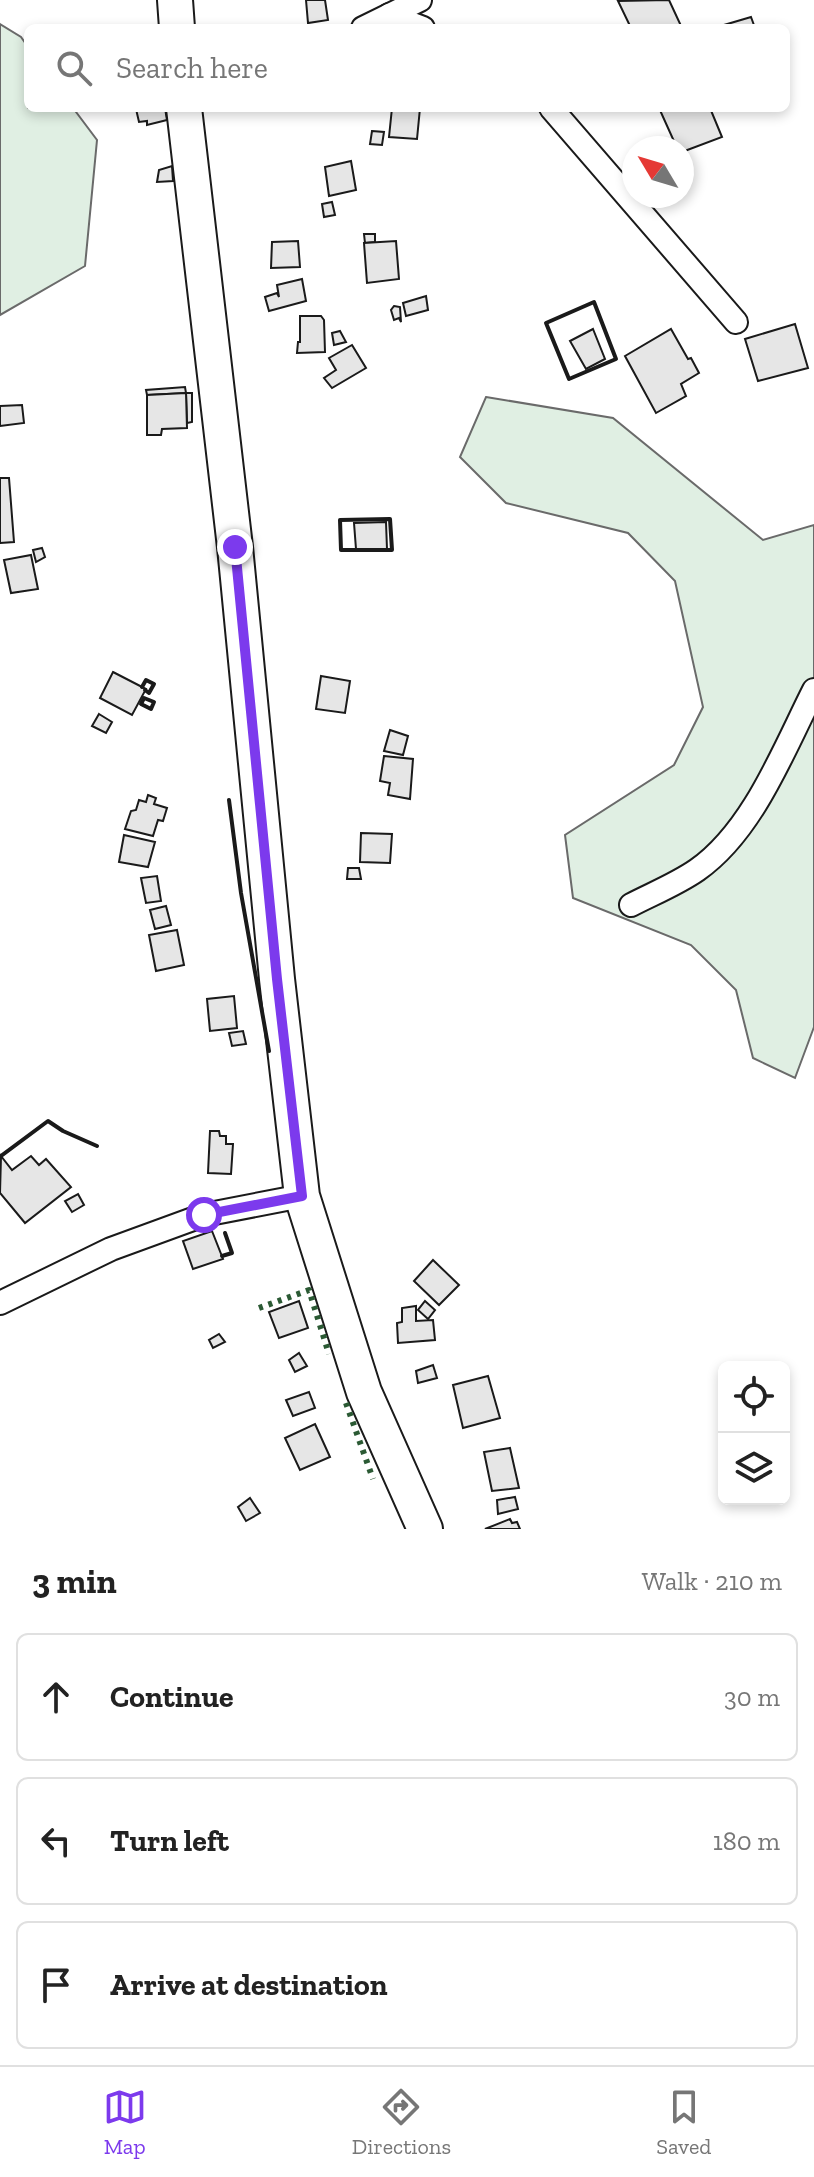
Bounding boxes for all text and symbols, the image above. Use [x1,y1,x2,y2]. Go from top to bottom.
search box [24,24,790,112]
icon: search [52,46,96,90]
text: Search here [116,50,268,86]
north arrow [622,136,694,208]
route end [217,529,253,565]
route start [186,1197,222,1233]
map controls [718,1361,790,1505]
button: locate [718,1361,790,1433]
button: layers [718,1433,790,1505]
text: 3 min [32,1561,117,1602]
text: Walk · 210 m [642,1565,782,1597]
icon: ahead [34,1675,78,1719]
text: Continue [110,1679,234,1715]
text: 30 m [724,1681,780,1713]
icon: left [34,1819,78,1863]
text: Turn left [110,1823,229,1859]
text: 180 m [713,1825,780,1857]
icon: arrive [34,1963,78,2007]
text: Arrive at destination [110,1967,387,2003]
tab: Map [103,2085,147,2160]
tab: Directions [352,2085,451,2160]
tab: Saved [656,2085,711,2160]

